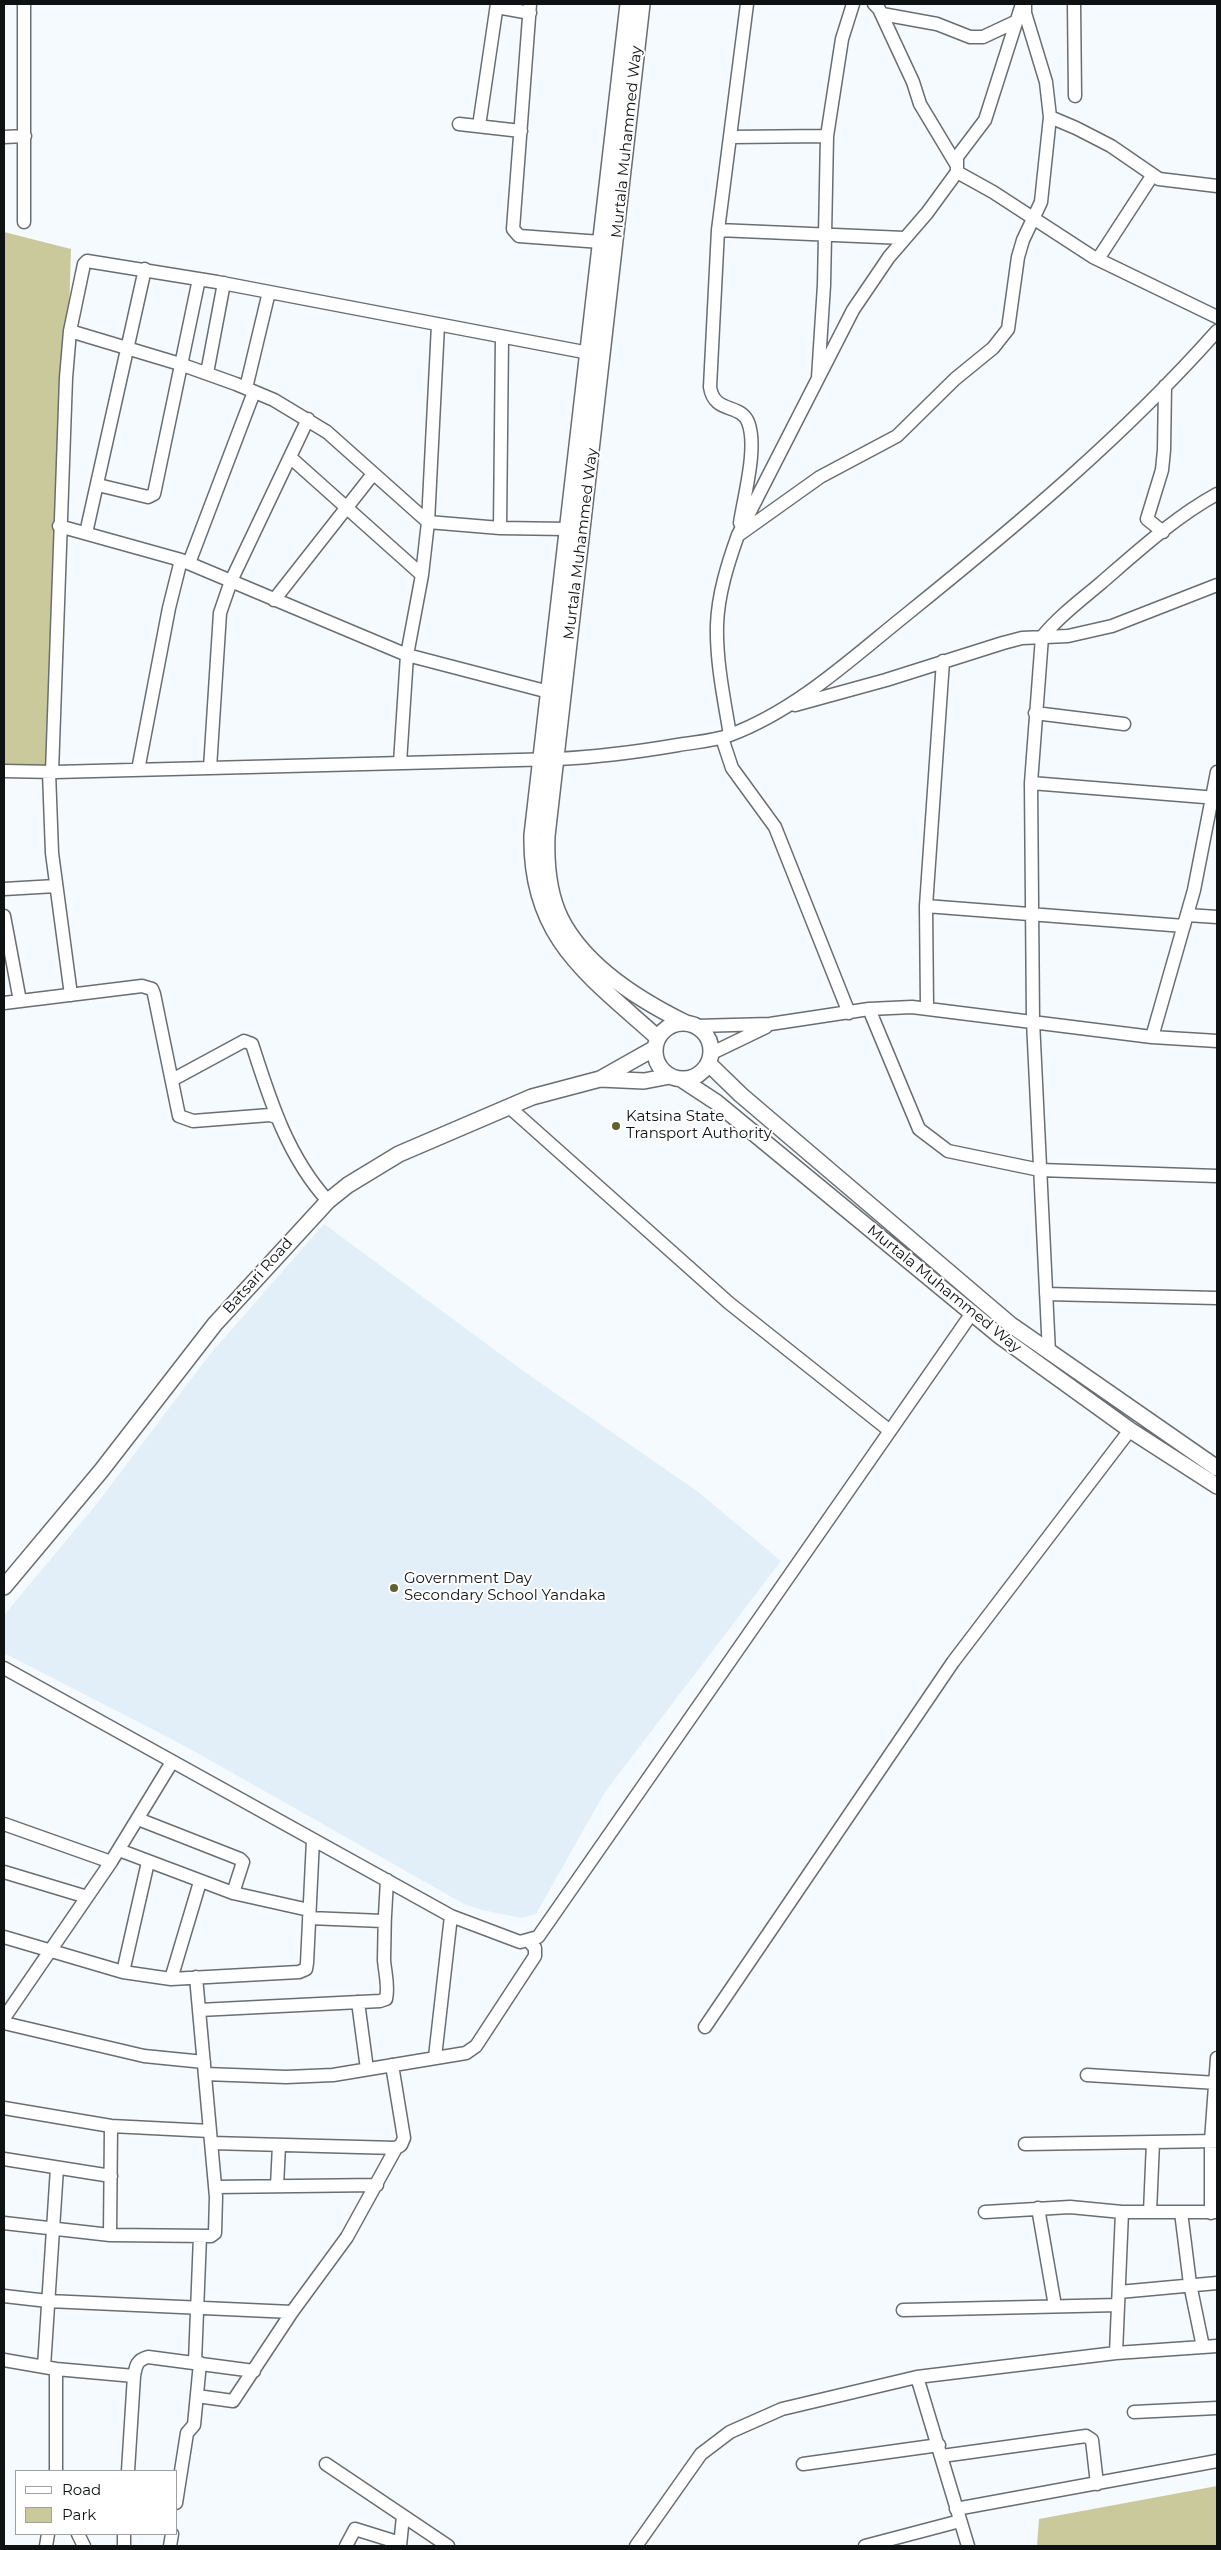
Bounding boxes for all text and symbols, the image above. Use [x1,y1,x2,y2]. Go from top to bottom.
street label: Murtala Muhammed Way [608,45,646,239]
street label: Murtala Muhammed Way [560,447,602,641]
place label: Katsina State Transport Authority [626,1108,772,1143]
marker: Katsina State Transport Authority [610,1120,622,1132]
street label: Murtala Muhammed Way [863,1221,1025,1357]
street label: Batsari Road [219,1234,297,1318]
place label: Government Day Secondary School Yandaka [404,1570,606,1605]
marker: Government Day Secondary School Yandaka [388,1582,400,1594]
legend [15,2470,178,2535]
text: Road [62,2480,101,2499]
text: Park [62,2505,96,2524]

